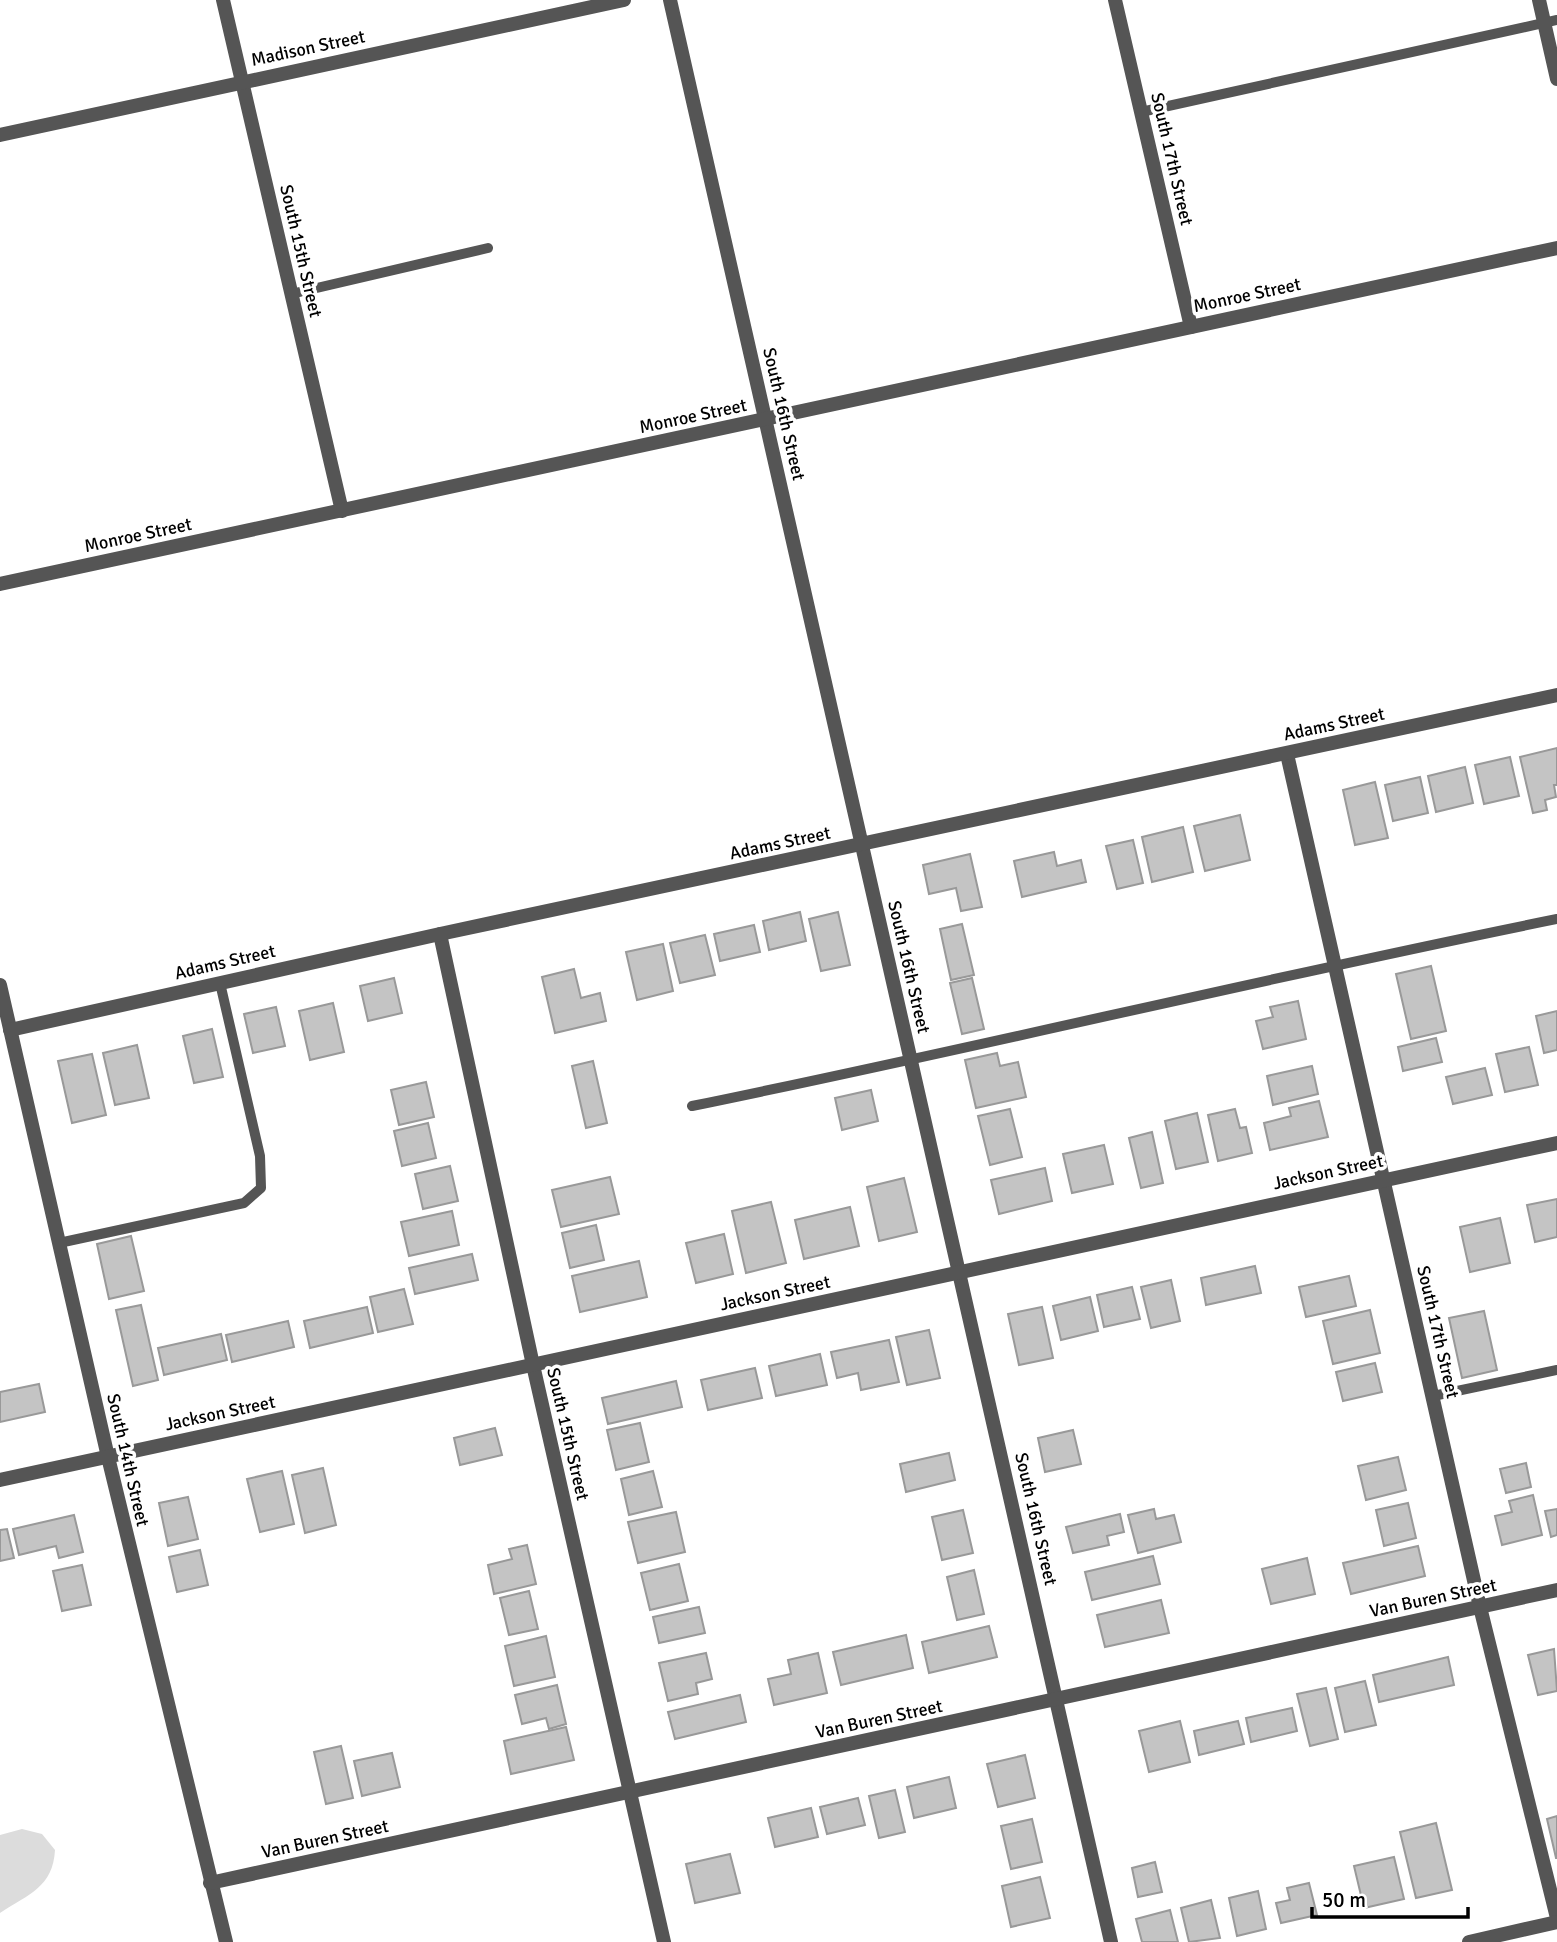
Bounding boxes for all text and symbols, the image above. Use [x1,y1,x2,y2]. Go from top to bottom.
street label: Madison Street [249,25,367,71]
street label: South 17th Street [1146,90,1198,228]
street label: South 15th Street [275,182,327,320]
street label: Monroe Street [1191,273,1303,317]
street label: South 16th Street [758,345,810,483]
street label: Monroe Street [637,394,749,438]
street label: Monroe Street [82,513,194,557]
street label: Adams Street [1282,703,1386,745]
street label: Adams Street [728,822,832,864]
street label: South 16th Street [883,898,935,1036]
street label: Adams Street [173,940,277,984]
street label: Jackson Street [1271,1150,1385,1194]
street label: South 17th Street [1412,1263,1464,1401]
street label: Jackson Street [718,1271,832,1315]
street label: South 15th Street [542,1365,594,1503]
street label: South 14th Street [102,1391,154,1529]
street label: Jackson Street [163,1391,277,1435]
street label: South 16th Street [1010,1450,1062,1588]
street label: Van Buren Street [1368,1574,1498,1622]
street label: Van Buren Street [814,1695,944,1743]
street label: Van Buren Street [260,1815,390,1863]
scale bar [1312,1876,1468,1920]
text: 50 m [1322,1887,1366,1913]

